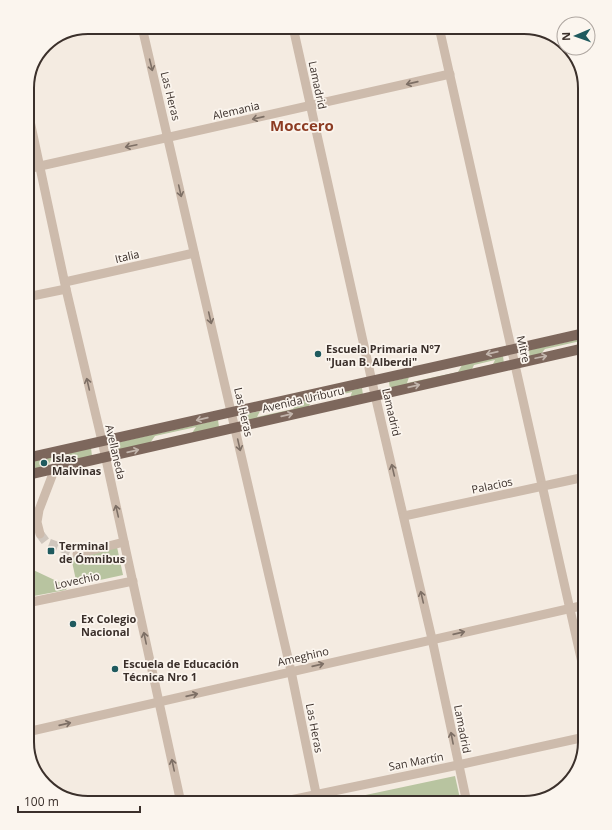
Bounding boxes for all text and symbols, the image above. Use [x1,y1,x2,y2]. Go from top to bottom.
north arrow [556,16,596,56]
text: N [558,32,573,41]
one-way arrow [147,58,155,71]
street label: Lamadrid [306,60,330,110]
street label: Las Heras [158,70,184,122]
one-way arrow [406,79,419,87]
street label: Alemania [211,97,261,123]
one-way arrow [252,114,265,122]
district label: Moccero [270,115,334,135]
one-way arrow [125,143,138,151]
one-way arrow [177,185,185,198]
street label: Italia [113,246,141,266]
one-way arrow [206,311,214,324]
street label: Mitre [514,334,534,364]
place label: Escuela Primaria N°7 "Juan B. Alberdi" [326,341,440,369]
marker: Escuela Primaria N°7 "Juan B. Alberdi" [313,349,323,359]
one-way arrow [486,349,499,357]
one-way arrow [534,353,547,361]
one-way arrow [84,378,92,391]
street label: Avenida Uriburu [260,382,346,416]
one-way arrow [407,382,420,389]
street label: Las Heras [231,386,257,438]
street label: Lamadrid [379,386,405,438]
one-way arrow [281,411,294,419]
one-way arrow [195,415,208,423]
street label: Avellaneda [102,423,130,481]
one-way arrow [236,438,244,451]
one-way arrow [127,446,140,454]
place label: Islas Malvinas [52,450,102,478]
marker: Islas Malvinas [39,458,49,468]
one-way arrow [388,464,396,477]
street label: Palacios [470,473,514,497]
one-way arrow [113,505,121,518]
place label: Terminal de Ómnibus [59,538,126,566]
marker: Terminal de Ómnibus [46,546,56,556]
street label: Lovechio [53,568,101,592]
one-way arrow [418,590,426,603]
place label: Ex Colegio Nacional [81,611,137,639]
marker: Ex Colegio Nacional [68,619,78,629]
one-way arrow [452,629,465,637]
one-way arrow [141,632,149,645]
street label: Ameghino [276,643,330,669]
place label: Escuela de Educación Técnica Nro 1 [123,656,239,684]
one-way arrow [311,660,324,668]
marker: Escuela de Educación Técnica Nro 1 [110,664,120,674]
one-way arrow [185,690,198,698]
street label: Las Heras [303,702,327,754]
street label: Lamadrid [451,704,475,754]
one-way arrow [58,719,71,727]
one-way arrow [448,731,456,744]
street label: San Martín [387,748,445,774]
one-way arrow [168,759,176,772]
scale bar [18,788,140,814]
text: 100 m [24,793,59,810]

